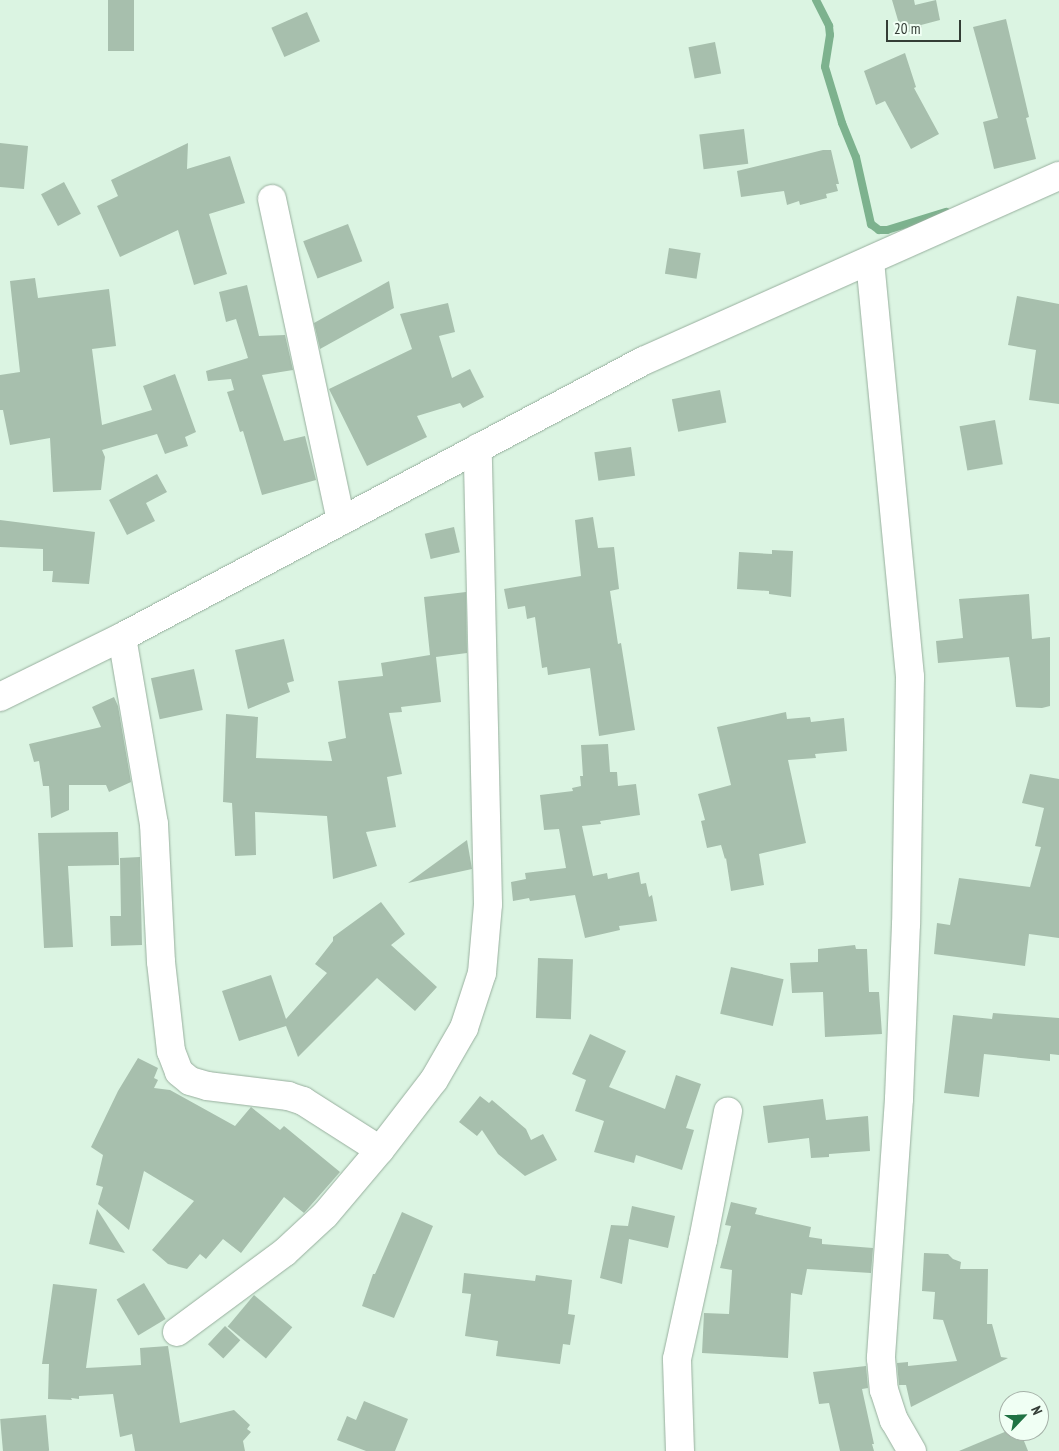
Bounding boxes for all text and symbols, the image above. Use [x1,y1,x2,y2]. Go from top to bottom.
scale bar [889,10,964,42]
text: 20 m [894,19,920,38]
north arrow [999,1391,1049,1441]
text: N [1027,1403,1047,1417]

